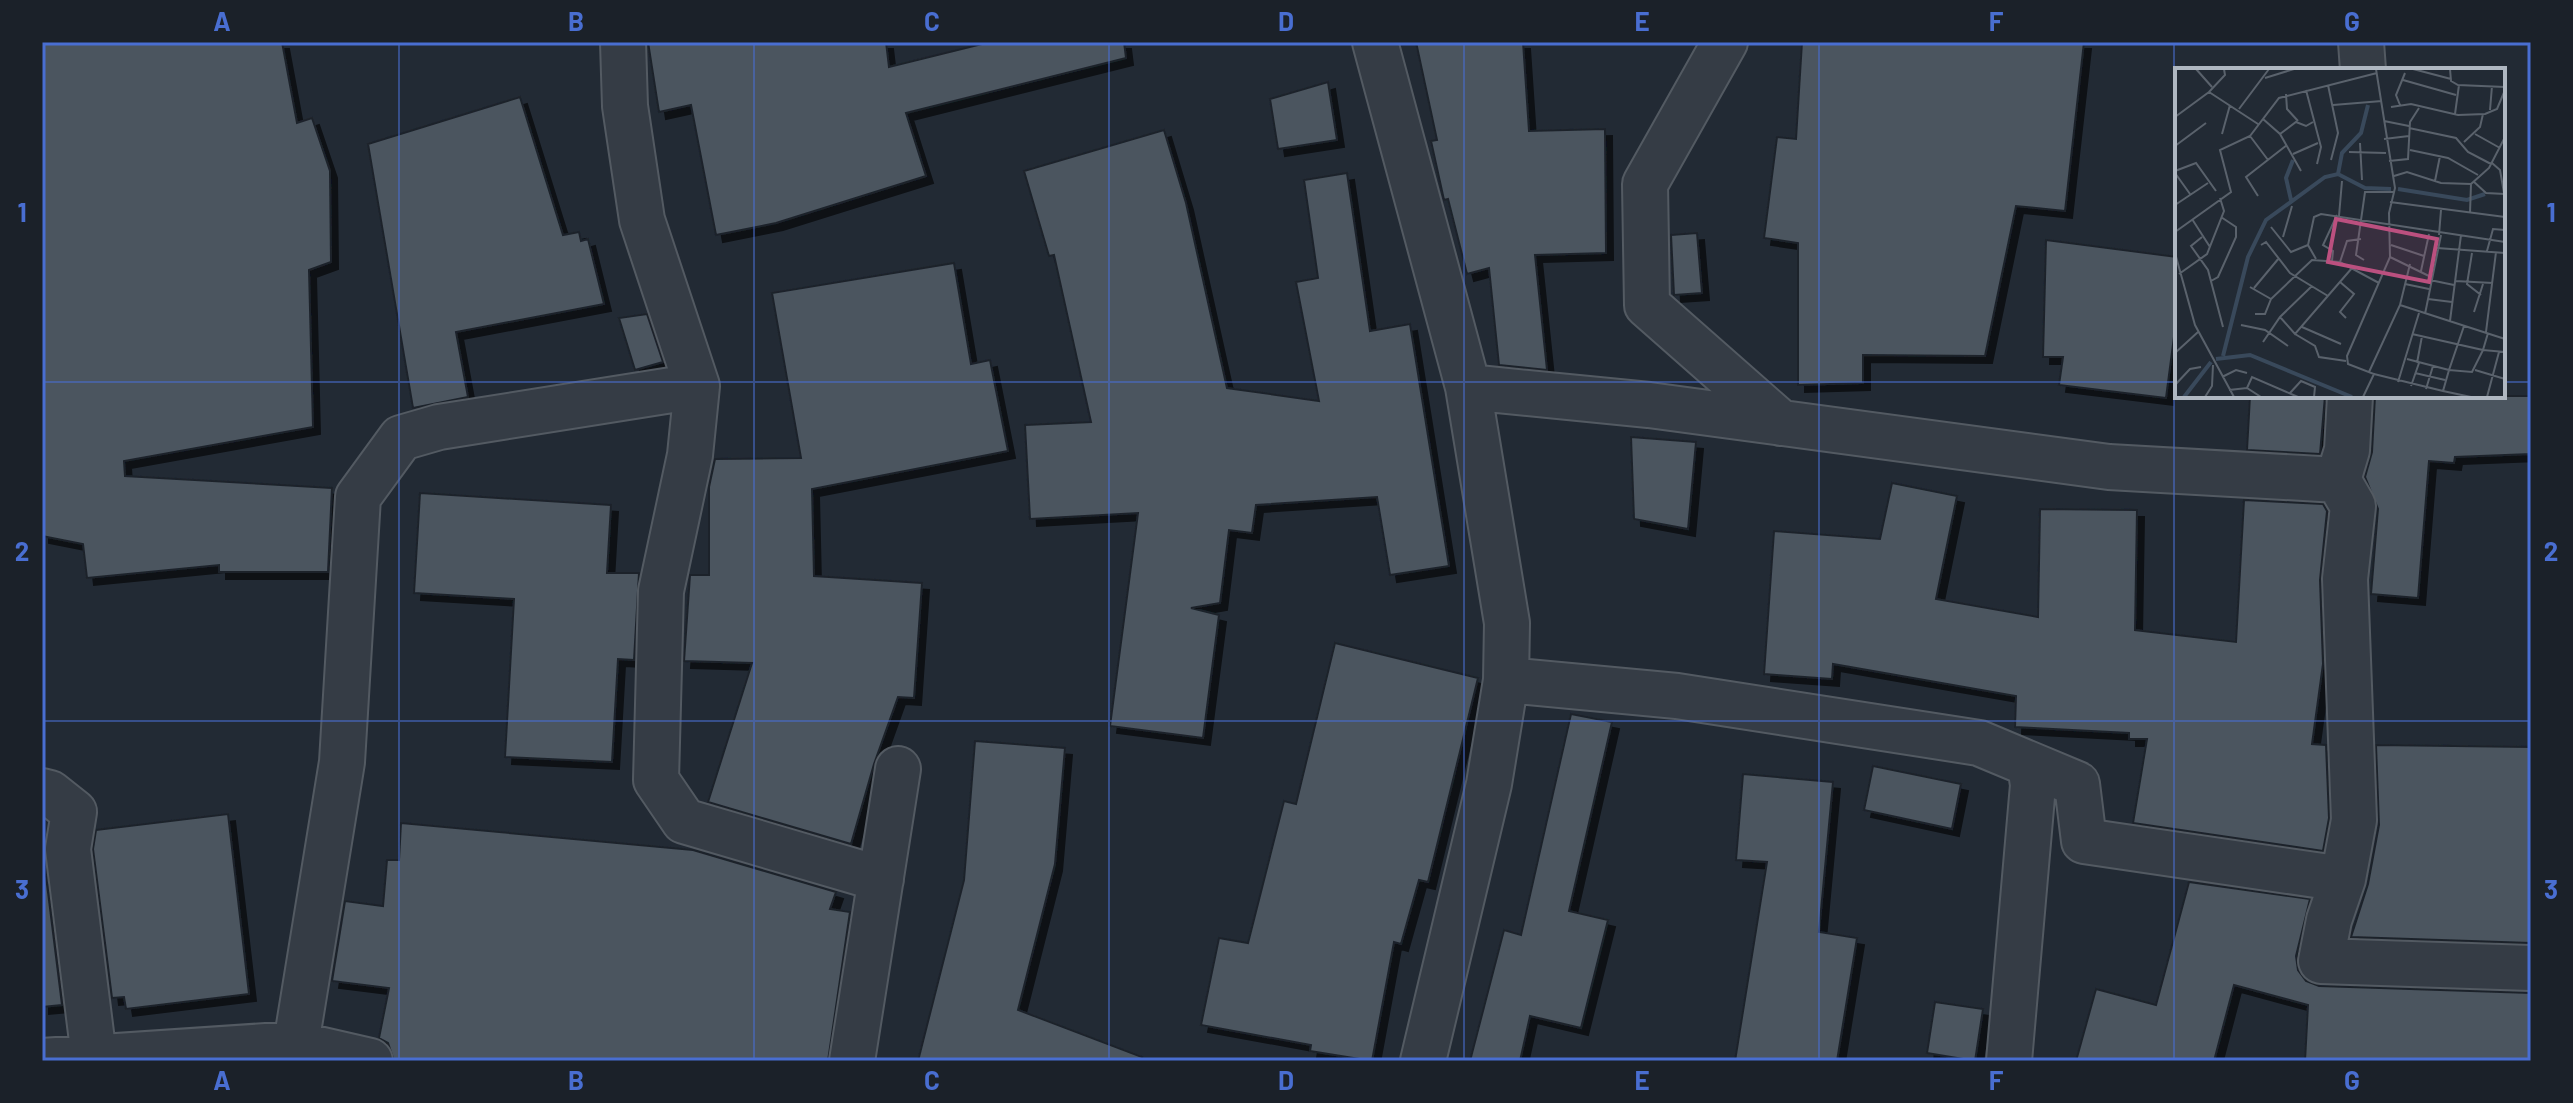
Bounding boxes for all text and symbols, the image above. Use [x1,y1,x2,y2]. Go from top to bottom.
text: A [213,5,231,36]
text: B [568,5,584,36]
text: C [924,5,940,36]
text: D [1278,5,1294,36]
text: E [1634,5,1650,36]
text: F [1989,5,2004,36]
text: G [2344,5,2360,36]
inset map [2175,68,2505,398]
text: 1 [17,196,27,227]
text: 1 [2546,196,2556,227]
text: 2 [15,535,29,566]
text: 2 [2544,535,2558,566]
text: 3 [15,873,29,904]
text: 3 [2544,873,2558,904]
text: A [213,1064,231,1095]
text: B [568,1064,584,1095]
text: C [924,1064,940,1095]
text: D [1278,1064,1294,1095]
text: E [1634,1064,1650,1095]
text: F [1989,1064,2004,1095]
text: G [2344,1064,2360,1095]

